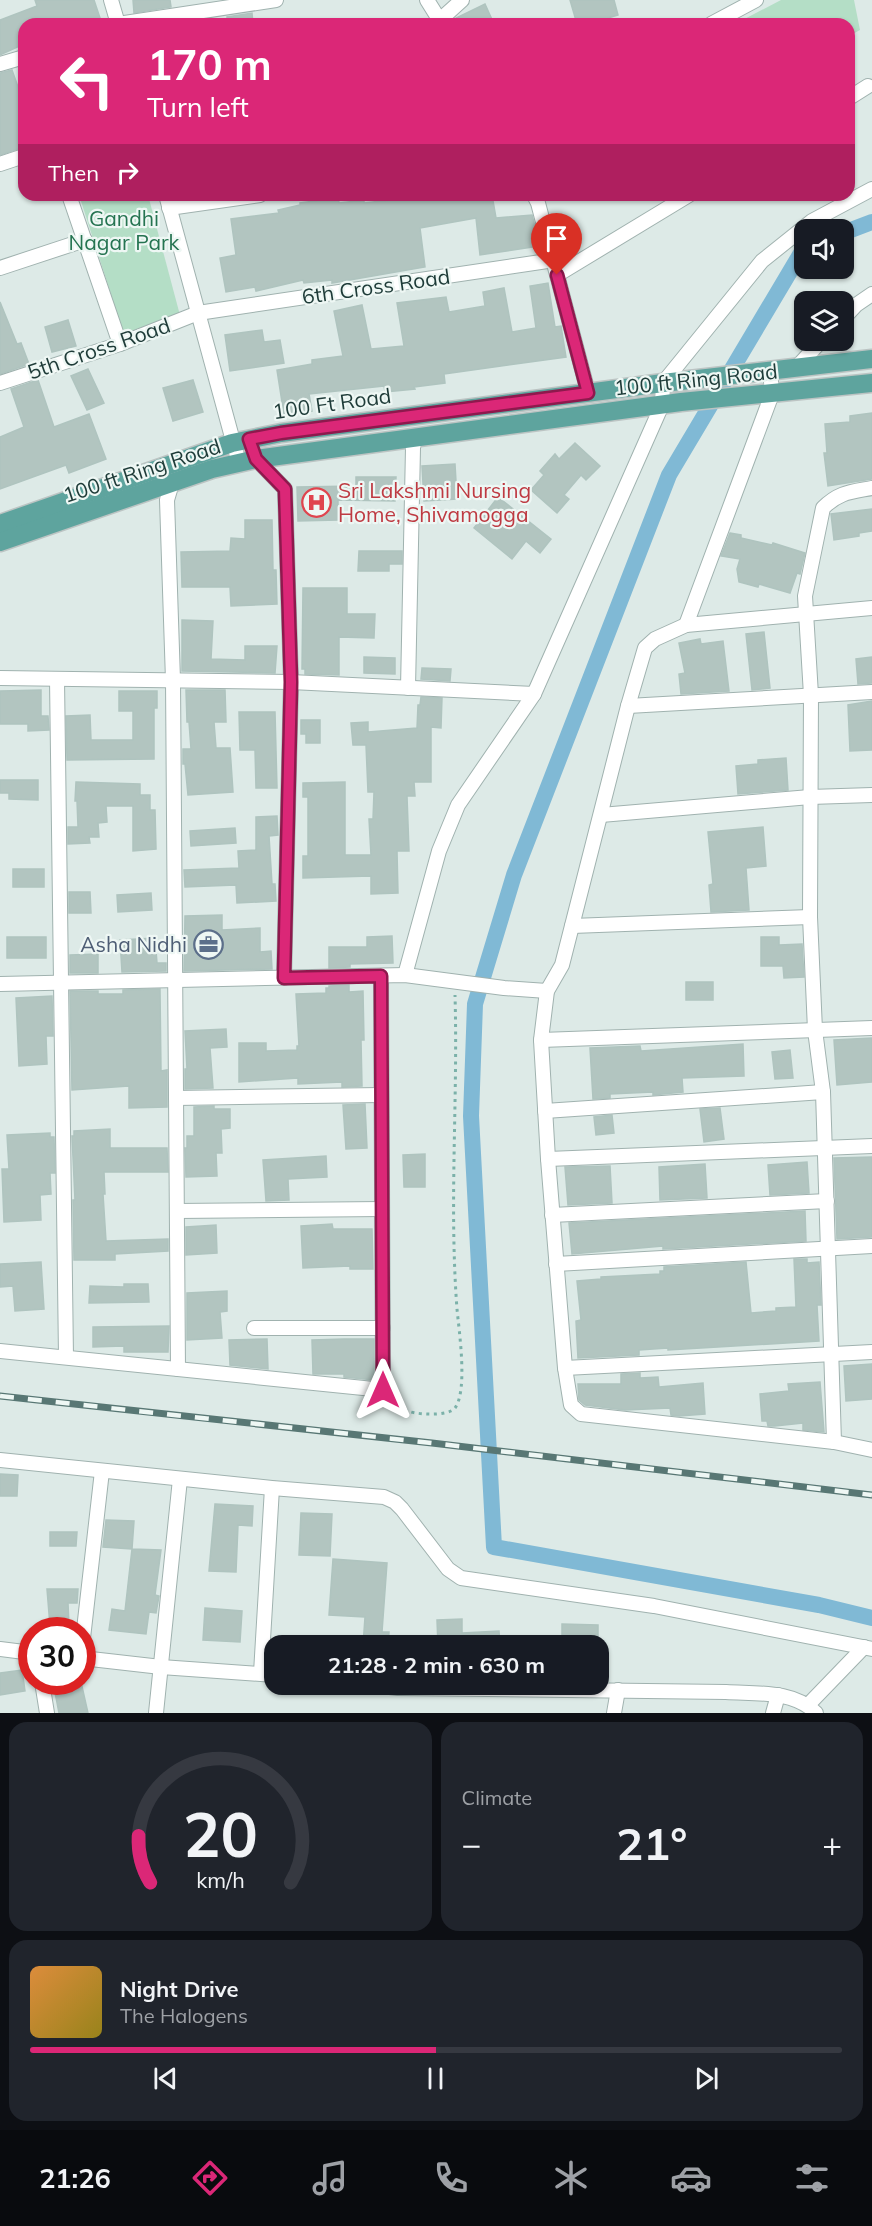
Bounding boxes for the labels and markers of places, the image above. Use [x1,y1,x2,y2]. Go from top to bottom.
pin [531,213,582,275]
place label: Sri Lakshmi Nursing Home, Shivamogga [338,477,531,527]
hospital icon: Sri Lakshmi Nursing Home, Shivamogga [301,487,333,519]
office icon: Asha Nidhi [192,929,224,961]
place label: Asha Nidhi [80,931,187,957]

